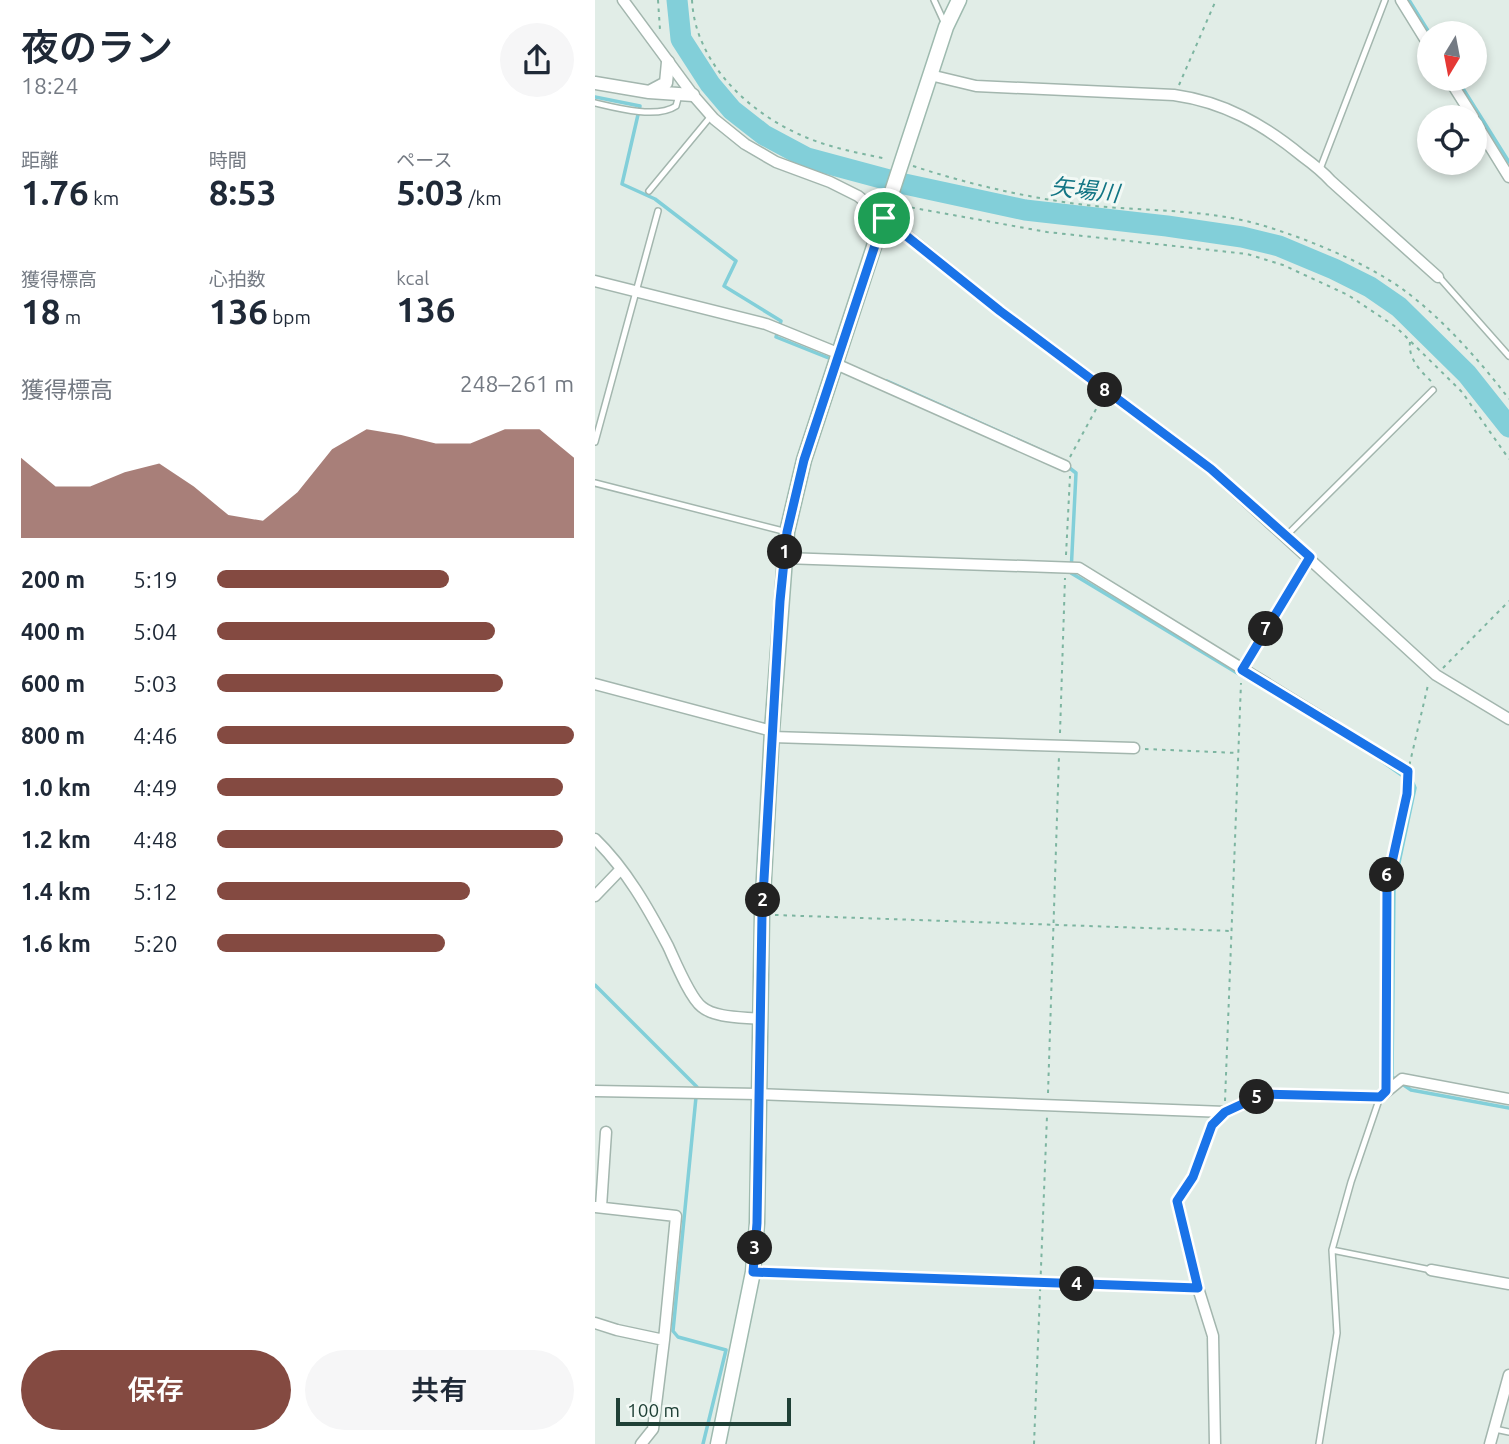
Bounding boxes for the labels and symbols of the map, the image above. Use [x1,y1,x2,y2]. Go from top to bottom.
north arrow [1417,21,1487,91]
water label: 矢場川 [1049,173,1124,206]
pin [854,188,914,248]
pin: 8 [1087,372,1123,408]
pin: 1 [767,534,803,570]
pin: 7 [1249,612,1283,646]
pin: 6 [1369,858,1405,892]
pin: 2 [745,883,781,918]
pin: 5 [1239,1080,1275,1114]
pin: 3 [737,1230,773,1266]
pin: 4 [1059,1266,1095,1302]
scale bar [616,1395,791,1427]

